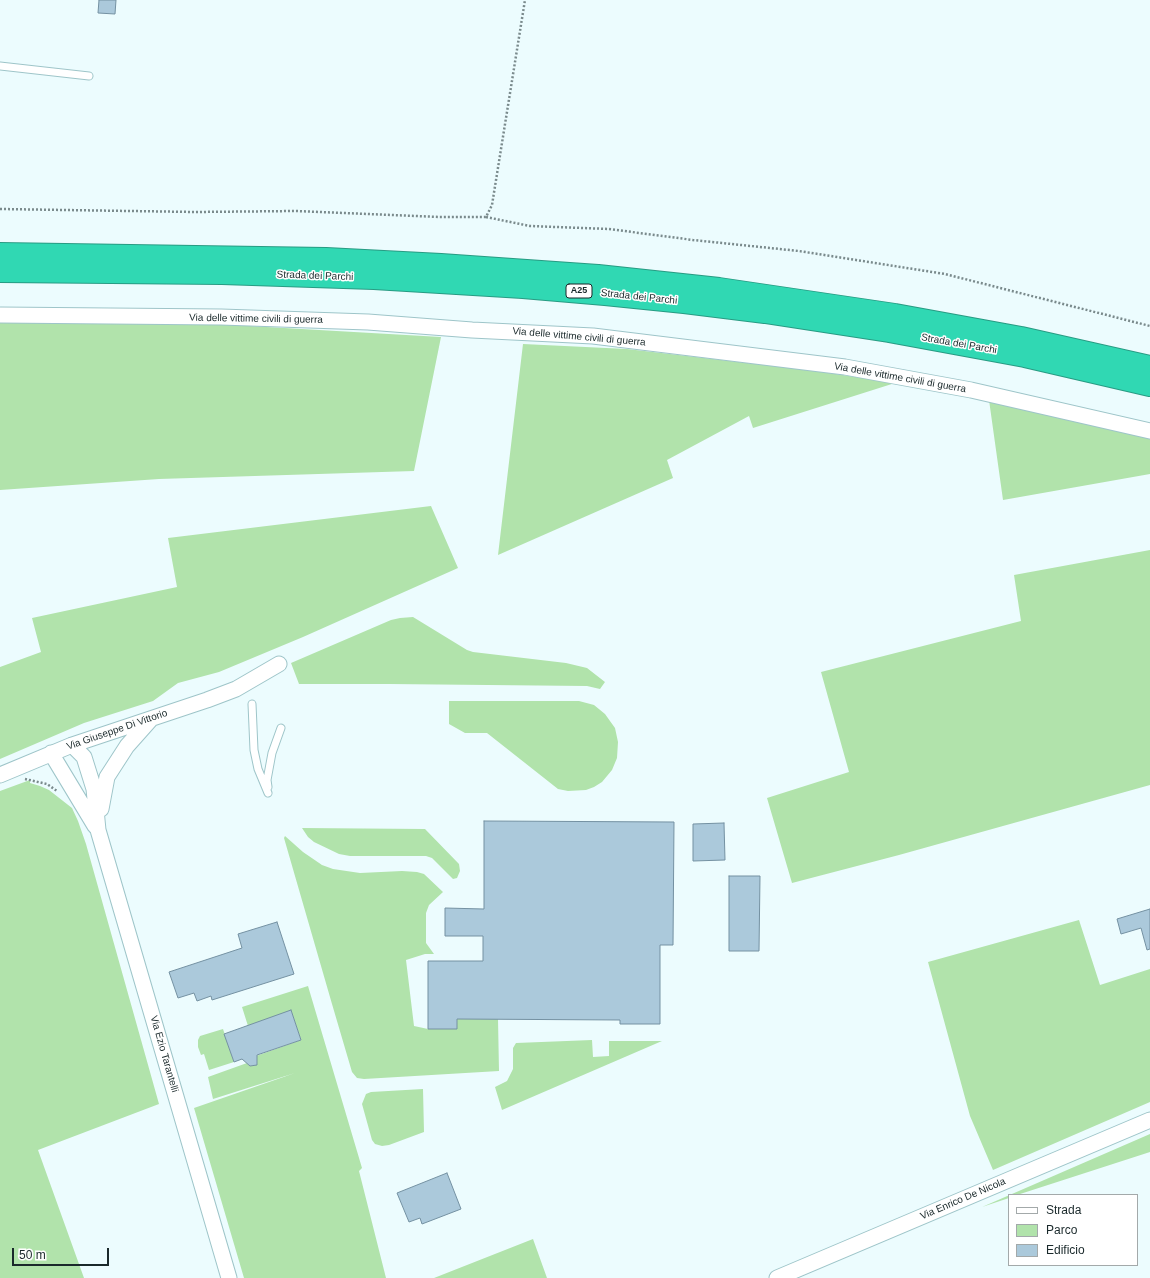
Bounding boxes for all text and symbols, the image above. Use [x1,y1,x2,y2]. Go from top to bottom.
street label: Strada dei Parchi [276,269,354,283]
road number: A25 [566,284,592,298]
street label: Strada dei Parchi [600,287,678,307]
street label: Via delle vittime civili di guerra [189,312,323,326]
street label: Via delle vittime civili di guerra [512,325,646,349]
street label: Strada dei Parchi [920,331,998,357]
street label: Via delle vittime civili di guerra [833,360,967,396]
street label: Via Giuseppe Di Vittorio [65,707,169,753]
street label: Via Ezio Tarantelli [147,1014,181,1094]
street label: Via Enrico De Nicola [919,1176,1007,1222]
legend [1008,1194,1138,1266]
text: Strada [1046,1203,1081,1217]
text: Parco [1046,1223,1077,1237]
scale bar [14,1240,111,1266]
text: Edificio [1046,1243,1085,1257]
text: 50 m [19,1248,46,1262]

